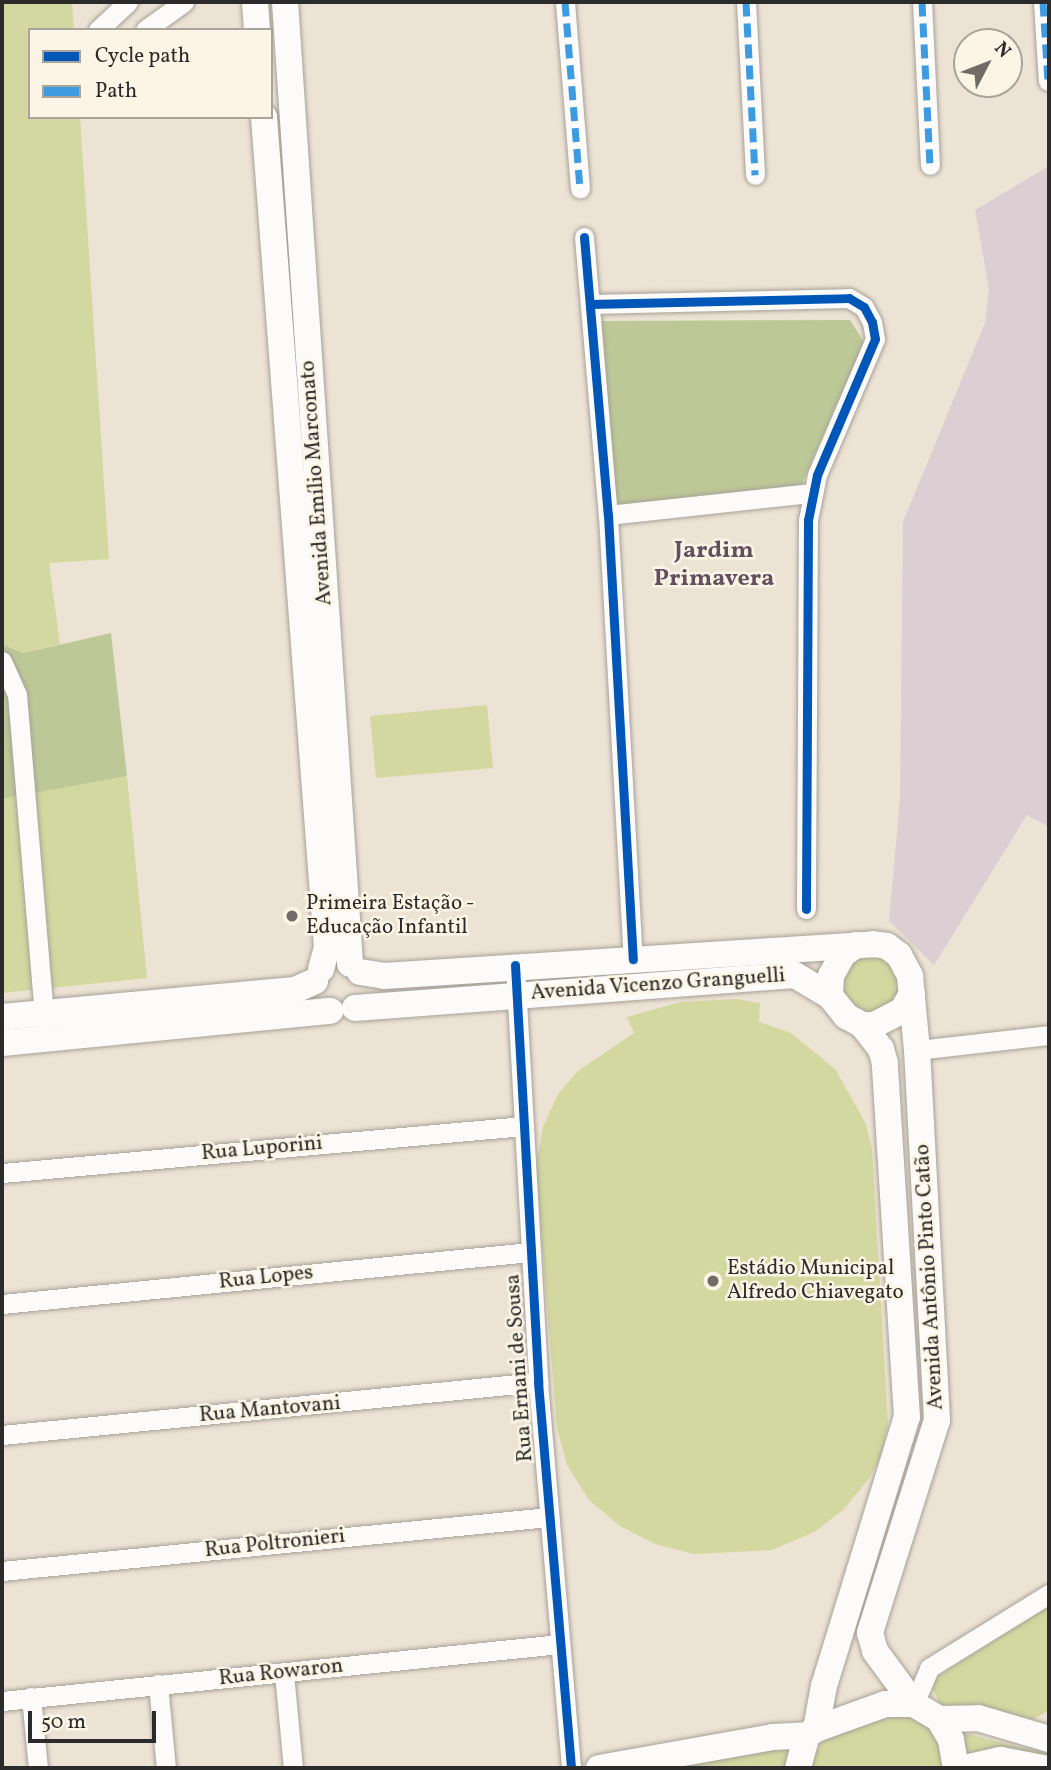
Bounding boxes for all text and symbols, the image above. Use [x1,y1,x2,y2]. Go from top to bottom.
legend [28,28,273,119]
north arrow [953,28,1023,98]
text: N [988,36,1016,64]
text: Cycle path [95,42,190,71]
text: Path [95,77,137,106]
street label: Avenida Emílio Marconato [296,360,338,606]
district label: Jardim Primavera [654,538,774,594]
place label: Primeira Estação - Educação Infantil [306,891,475,941]
marker: Primeira Estação - Educação Infantil [284,908,300,924]
street label: Avenida Vicenzo Granguelli [530,964,786,1006]
street label: Rua Luporini [200,1131,324,1167]
street label: Avenida Antônio Pinto Catão [910,1143,950,1411]
place label: Estádio Municipal Alfredo Chiavegato [727,1256,904,1306]
street label: Rua Lopes [218,1261,314,1295]
street label: Rua Ernani de Sousa [501,1273,539,1463]
marker: Estádio Municipal Alfredo Chiavegato [705,1273,721,1289]
street label: Rua Mantovani [198,1391,342,1429]
street label: Rua Poltronieri [203,1524,347,1564]
street label: Rua Rowaron [218,1654,344,1692]
scale bar [32,1696,159,1740]
text: 50 m [41,1708,86,1737]

